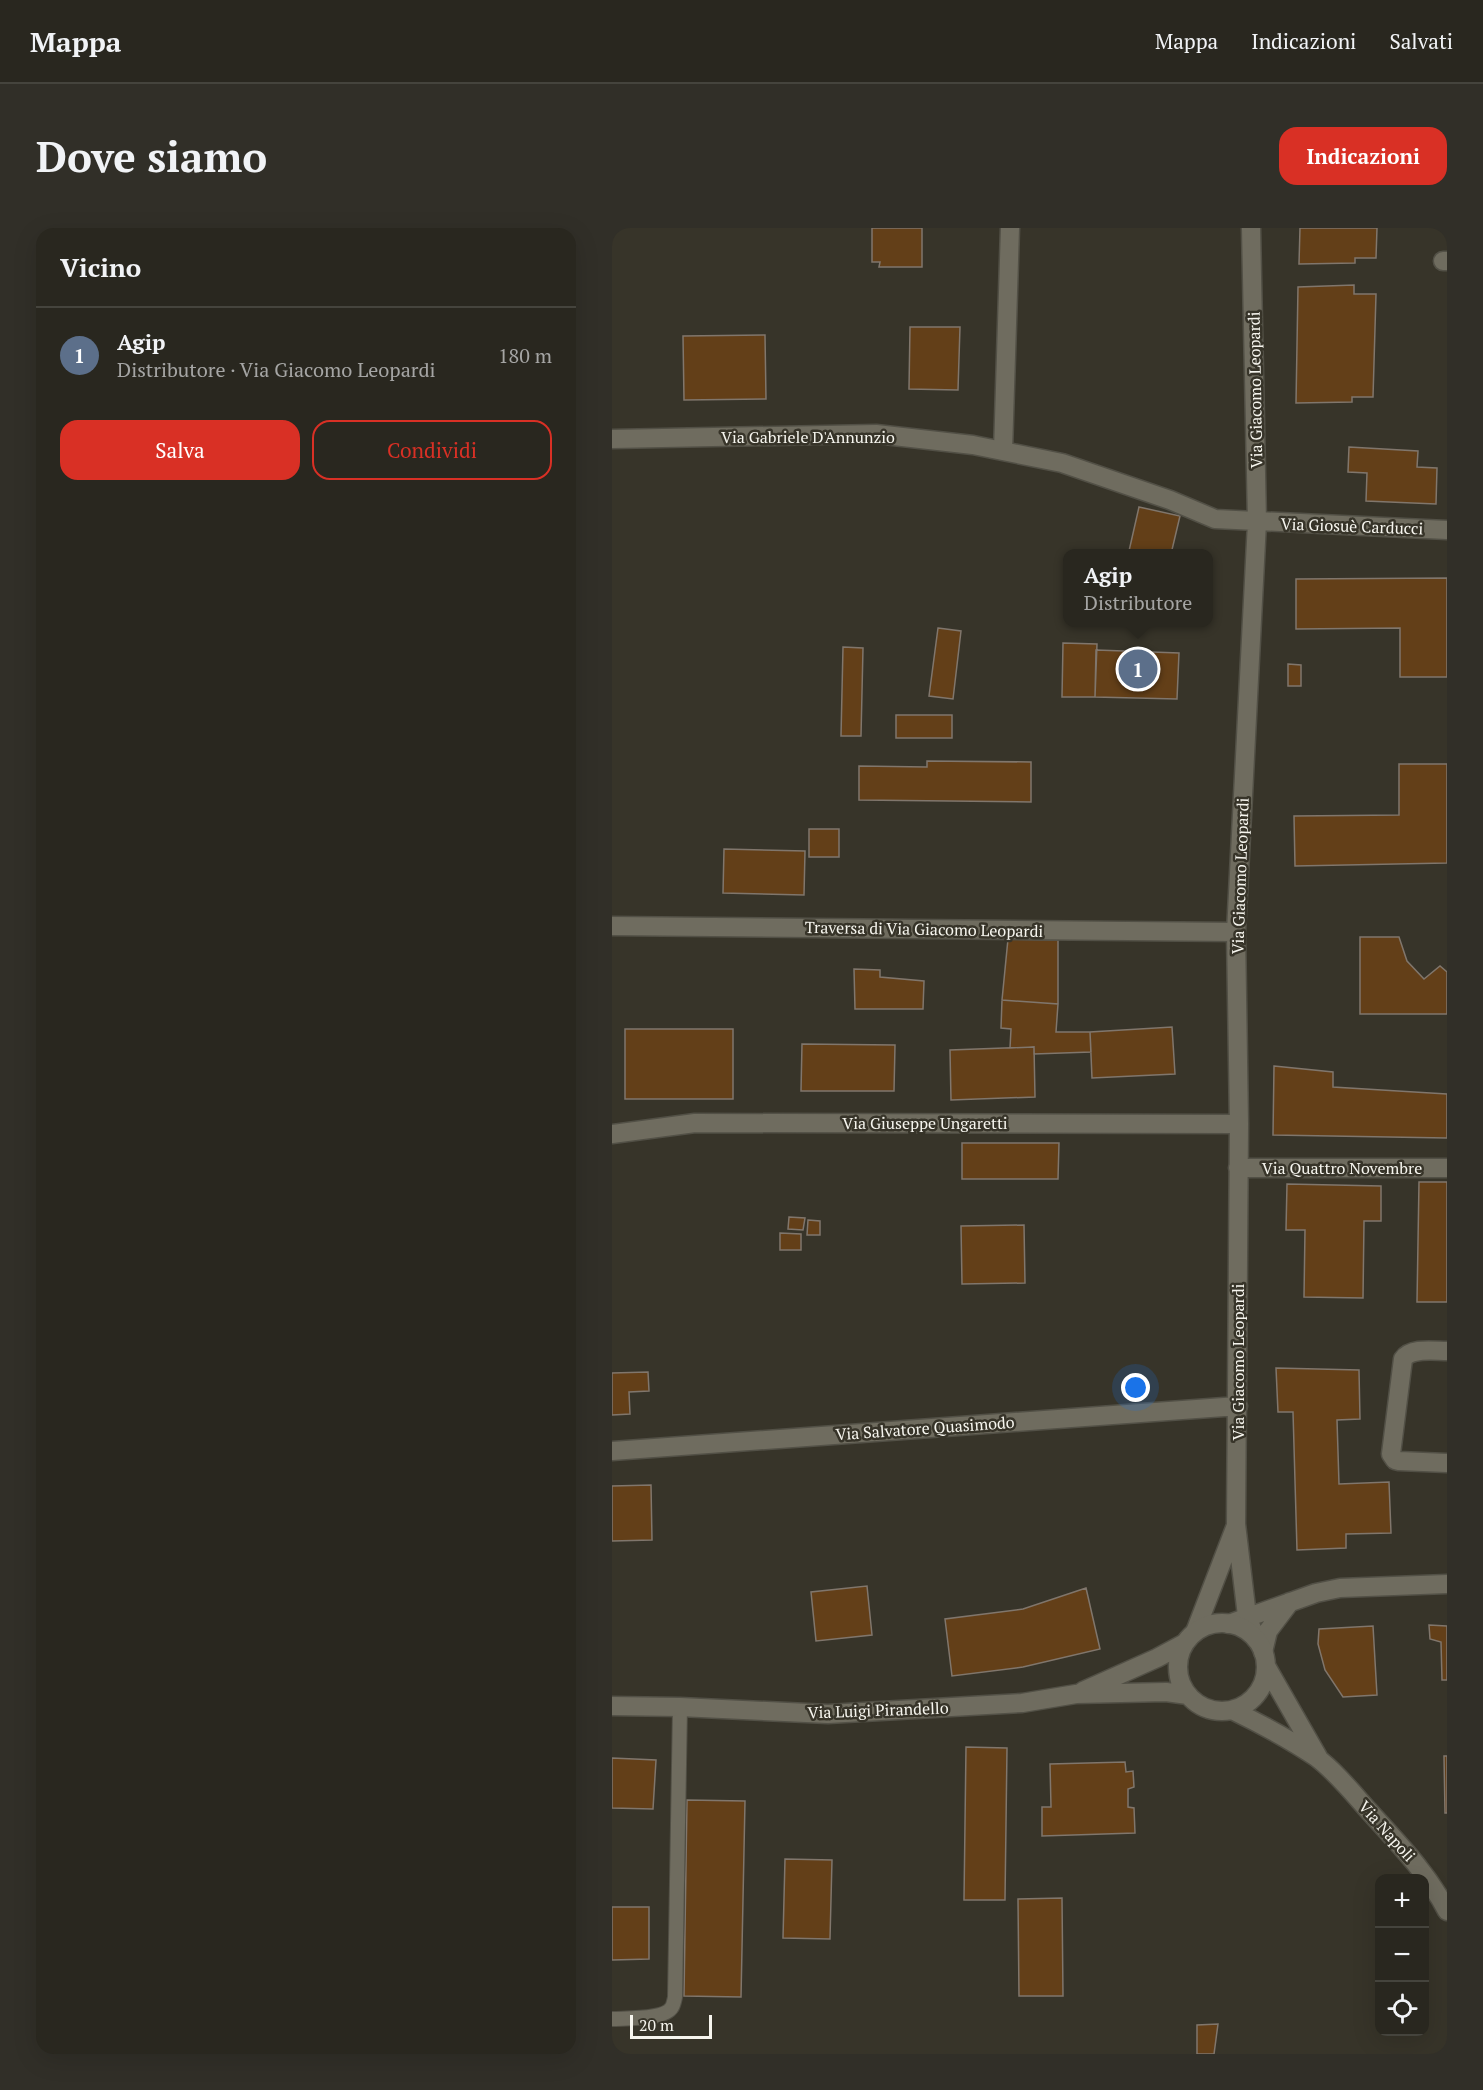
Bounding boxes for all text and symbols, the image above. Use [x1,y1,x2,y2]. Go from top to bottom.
text: Mappa [30,23,121,60]
text: Mappa [1155,27,1218,55]
text: Indicazioni [1251,27,1356,55]
text: Salvati [1389,27,1453,55]
button: Indicazioni [1279,127,1447,185]
text: Dove siamo [36,128,267,184]
text: Vicino [60,250,141,284]
street label: Via Giacomo Leopardi [1243,311,1267,469]
text: Agip [117,327,165,356]
text: 1 [74,342,85,369]
text: 180 m [498,342,552,369]
text: Distributore · Via Giacomo Leopardi [117,356,436,383]
button: Salva [60,420,300,480]
button: Condividi [312,420,552,480]
street label: Via Gabriele D'Annunzio [721,426,895,448]
street label: Via Giosuè Carducci [1280,513,1424,539]
popup [1063,549,1213,627]
text: Agip [1084,560,1132,589]
text: Distributore [1084,589,1192,616]
pin: 1 [1118,646,1158,692]
street label: Via Giacomo Leopardi [1226,797,1254,955]
street label: Traversa di Via Giacomo Leopardi [805,916,1044,942]
street label: Via Giuseppe Ungaretti [842,1112,1008,1134]
street label: Via Quattro Novembre [1262,1157,1422,1179]
street label: Via Giacomo Leopardi [1227,1283,1249,1440]
your location [1121,1373,1150,1402]
street label: Via Salvatore Quasimodo [835,1411,1015,1445]
street label: Via Luigi Pirandello [807,1697,949,1723]
street label: Via Napoli [1354,1796,1420,1866]
map controls [1375,1874,1429,2036]
button: + [1375,1874,1429,1928]
button: − [1375,1928,1429,1982]
button: locate [1375,1982,1429,2036]
scale bar [630,2012,712,2040]
text: 20 m [639,2014,674,2036]

